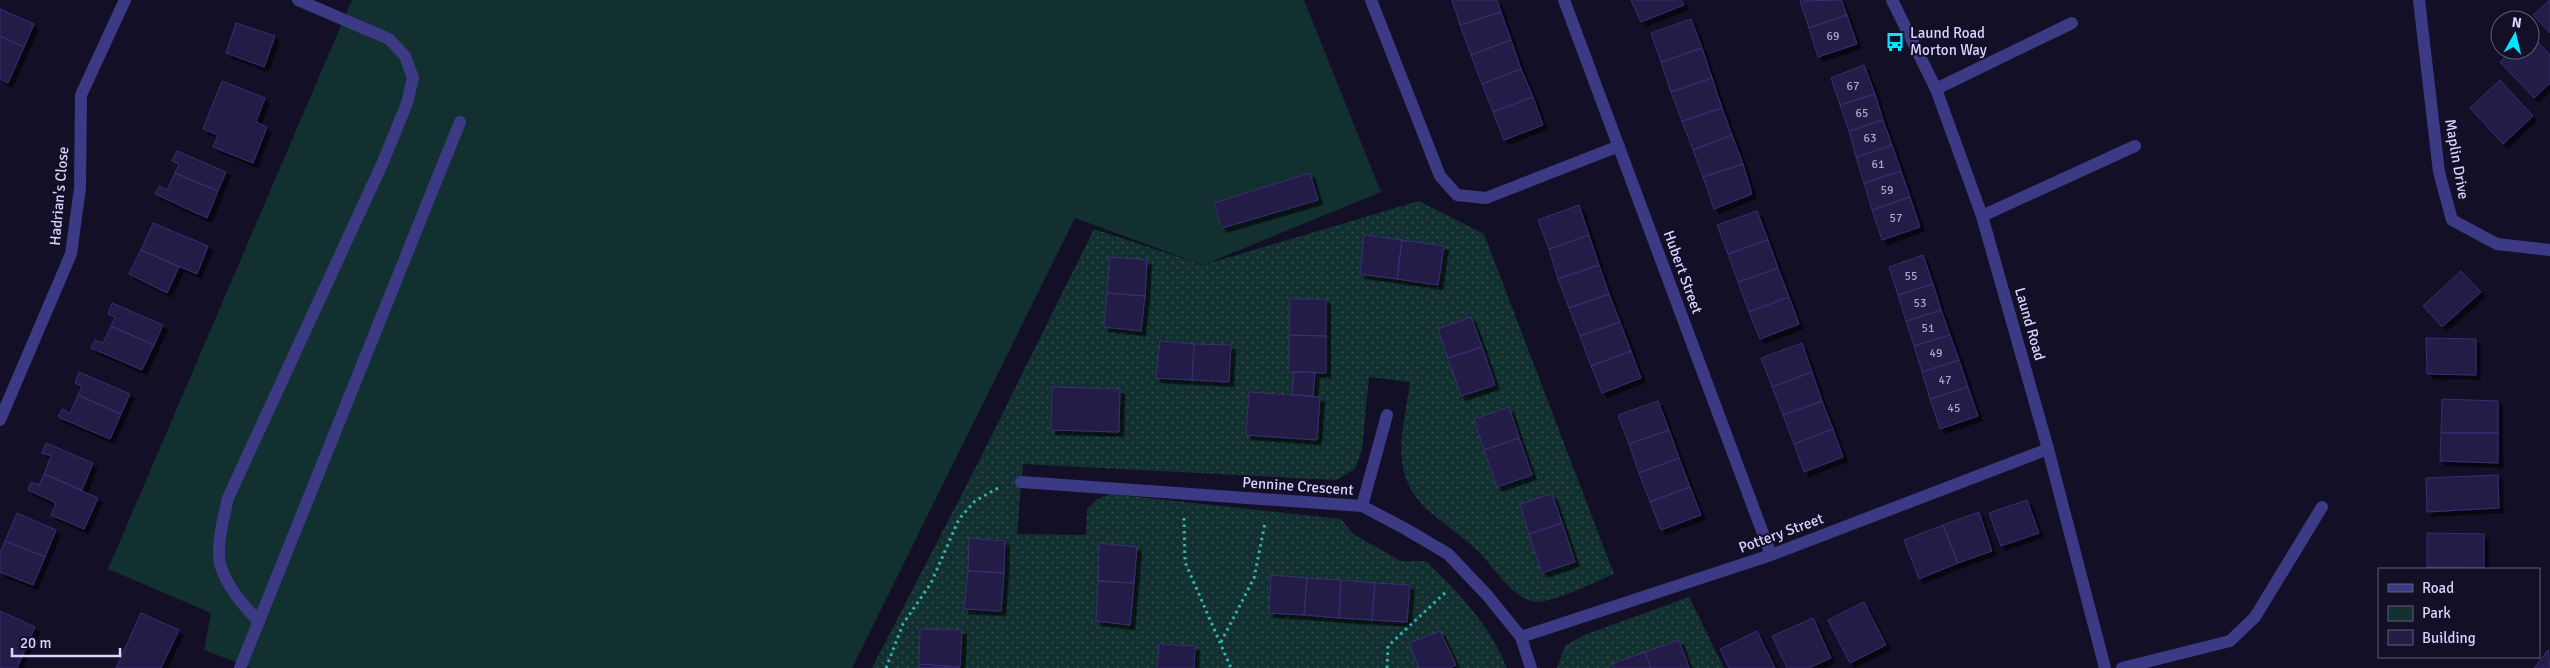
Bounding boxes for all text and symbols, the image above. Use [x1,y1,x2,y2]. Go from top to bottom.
north arrow [2490,10,2540,60]
text: N [2511,14,2523,32]
place label: Laund Road Morton Way [1910,24,1987,59]
house number: 69 [1827,29,1839,44]
bus stop icon: Laund Road Morton Way [1884,31,1906,53]
house number: 67 [1847,79,1859,94]
house number: 65 [1856,106,1868,121]
street label: Maplin Drive [2441,117,2473,201]
house number: 63 [1864,131,1876,146]
street label: Hadrian's Close [46,146,72,246]
house number: 61 [1872,157,1884,172]
house number: 59 [1881,183,1893,198]
house number: 57 [1890,211,1902,226]
street label: Hubert Street [1660,228,1706,316]
house number: 55 [1905,269,1917,284]
street label: Laund Road [2011,285,2049,363]
house number: 53 [1914,296,1926,311]
house number: 51 [1922,321,1934,336]
house number: 49 [1930,346,1942,361]
house number: 47 [1939,373,1951,388]
house number: 45 [1948,401,1960,416]
street label: Pennine Crescent [1242,473,1354,499]
street label: Pottery Street [1736,509,1826,557]
legend [2378,568,2540,658]
text: Road [2422,579,2454,597]
text: Park [2422,604,2451,622]
scale bar [12,626,120,658]
text: Building [2422,629,2476,647]
text: 20 m [20,634,51,652]

